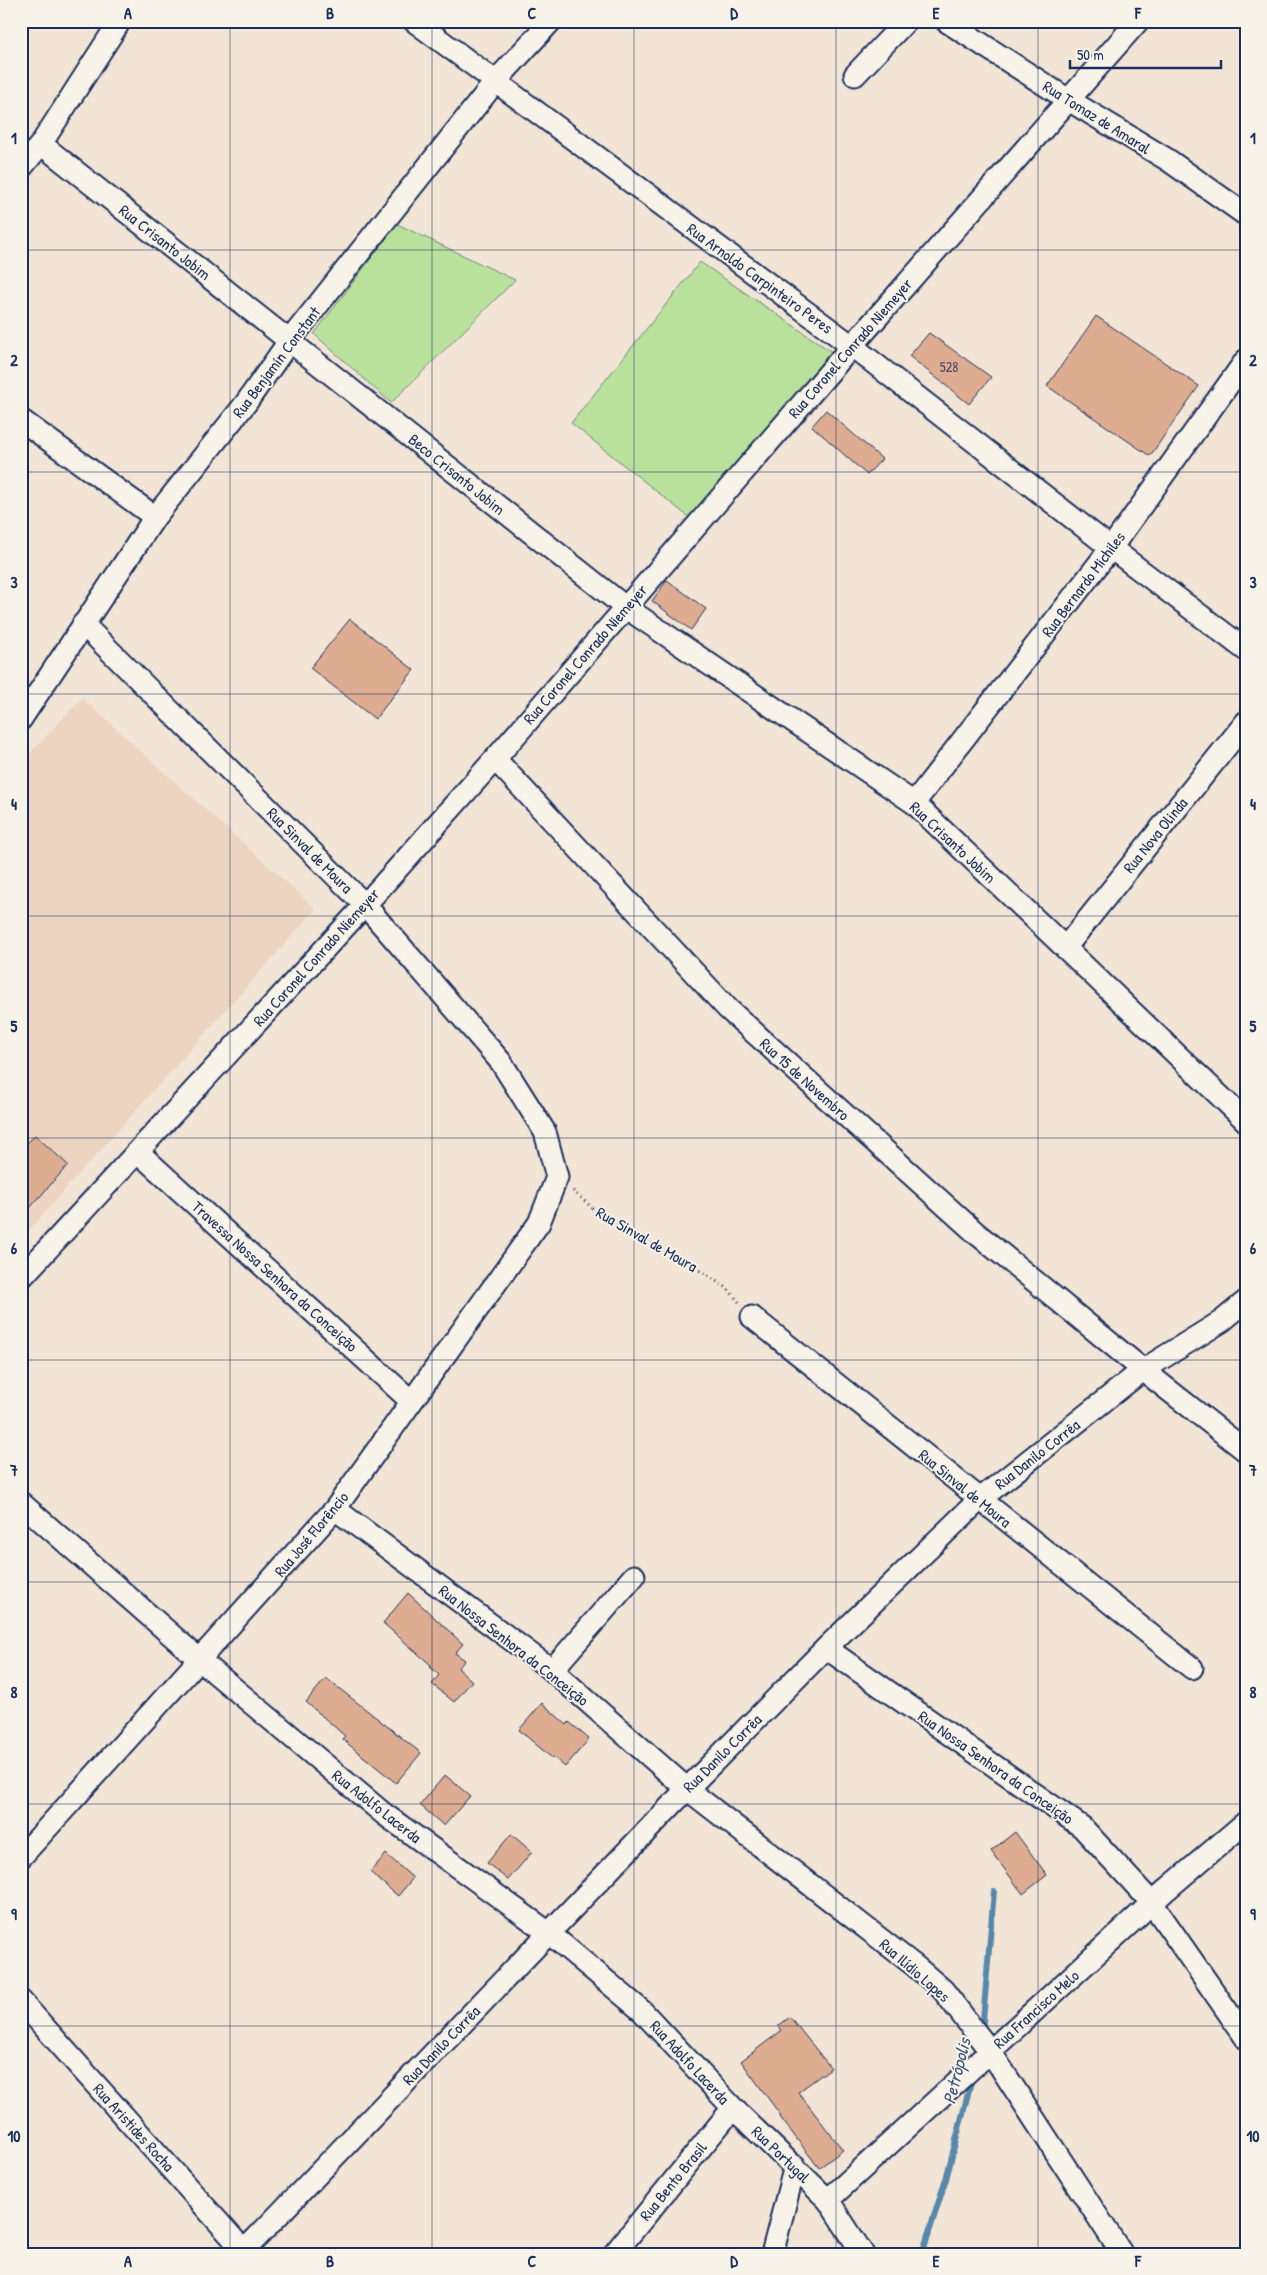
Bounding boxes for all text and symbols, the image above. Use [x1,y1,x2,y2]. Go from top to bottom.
text: A [124,2,132,24]
text: B [326,2,334,24]
text: C [528,2,537,24]
text: D [730,2,738,24]
text: E [932,2,940,24]
text: F [1134,2,1142,24]
scale bar [1070,38,1221,70]
text: 50 m [1077,44,1104,65]
street label: Rua Tomaz de Amaral [1039,75,1156,159]
text: 1 [11,127,17,149]
text: 1 [1250,127,1256,149]
street label: Rua Crisanto Jobim [115,199,216,285]
street label: Rua Arnoldo Carpinteiro Peres [683,218,837,338]
street label: Rua Coronel Conrado Niemeyer [783,273,917,423]
street label: Rua Benjamín Constant [227,302,325,422]
text: 2 [10,349,18,371]
text: 2 [1249,349,1257,371]
house number: 528 [940,357,958,376]
street label: Beco Crisanto Jobim [404,428,510,520]
street label: Rua Bernardo Michiles [1036,527,1130,641]
text: 3 [10,571,18,593]
text: 3 [1249,571,1257,593]
street label: Rua Coronel Conrado Niemeyer [518,579,652,729]
text: 4 [11,793,17,815]
street label: Rua Nova Olinda [1118,793,1192,877]
text: 4 [1250,793,1256,815]
street label: Rua Crisanto Jobim [905,796,1001,888]
street label: Rua Sinval de Moura [262,802,358,898]
street label: Rua Coronel Conrado Niemeyer [248,883,384,1031]
text: 5 [11,1015,18,1037]
text: 5 [1250,1015,1257,1037]
street label: Rua 15 de Novembro [755,1033,855,1126]
street label: Travessa Nossa Senhora da Conceição [187,1196,363,1357]
street label: Rua Sinval de Moura [592,1201,702,1277]
text: 6 [11,1237,18,1259]
text: 6 [1250,1237,1257,1259]
street label: Rua Danilo Corrêa [990,1414,1084,1494]
street label: Rua Sinval de Moura [914,1444,1016,1532]
text: 7 [9,1459,18,1481]
text: 7 [1248,1459,1257,1481]
street label: Rua José Florêncio [269,1486,353,1581]
street label: Rua Nossa Senhora da Conceição [434,1579,594,1711]
text: 8 [11,1681,18,1703]
text: 8 [1250,1681,1257,1703]
street label: Rua Nossa Senhora da Conceição [914,1705,1078,1829]
street label: Rua Danilo Corrêa [678,1709,766,1797]
street label: Rua Adolfo Lacerda [328,1764,426,1848]
text: 9 [11,1903,17,1925]
text: 9 [1250,1903,1256,1925]
street label: Rua Ilídio Lopes [875,1933,955,2007]
street label: Rua Francisco Melo [988,1964,1084,2053]
street label: Rua Danilo Corrêa [397,2000,485,2090]
street label: Rua Adolfo Lacerda [645,2015,735,2109]
water label: Petrópolis [936,2033,977,2106]
street label: Rua Aristides Rocha [88,2078,180,2176]
street label: Rua Portugal [747,2121,816,2188]
text: 10 [8,2125,20,2147]
text: 10 [1247,2125,1259,2147]
street label: Rua Bento Brasil [634,2136,712,2225]
text: A [124,2250,132,2272]
text: B [326,2250,334,2272]
text: C [528,2250,537,2272]
text: D [730,2250,738,2272]
text: E [932,2250,940,2272]
text: F [1134,2250,1142,2272]

